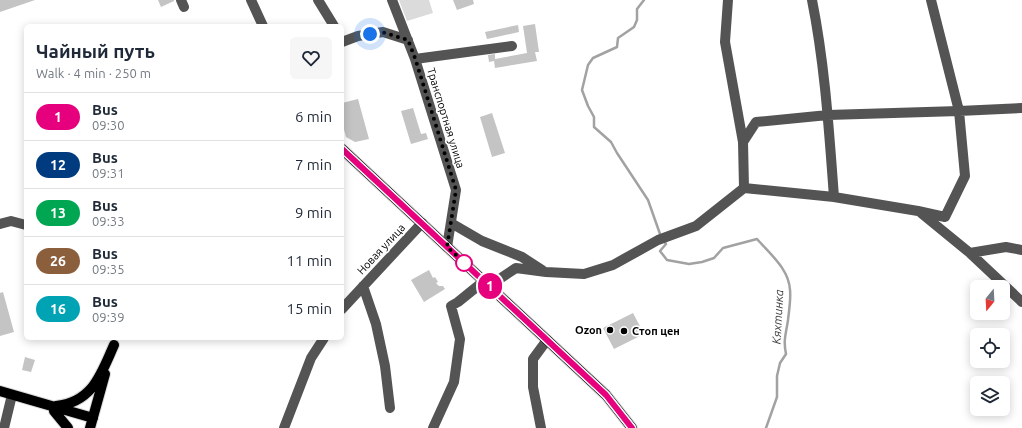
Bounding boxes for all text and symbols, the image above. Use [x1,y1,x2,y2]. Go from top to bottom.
your location [360,24,380,44]
button: heart [290,37,332,79]
text: Чайный путь [36,40,155,62]
text: Walk · 4 min · 250 m [36,66,151,80]
street label: Транспортная улица [425,66,467,170]
text: Bus [92,101,118,118]
text: 6 min [295,108,332,125]
text: 1 [54,109,62,125]
text: 09:30 [92,118,125,132]
text: Bus [92,149,118,166]
text: 7 min [295,156,332,173]
text: 12 [50,157,66,173]
text: 09:31 [92,166,125,180]
text: Bus [92,197,118,214]
text: 9 min [295,204,332,221]
text: 13 [50,205,66,221]
text: 09:33 [92,214,125,228]
street label: Новая улица [355,221,407,277]
text: Bus [92,245,118,262]
text: 11 min [286,252,332,269]
text: 26 [50,253,66,269]
unlabelled marker [455,254,473,272]
text: 09:35 [92,262,125,276]
line badge: 1 [477,273,503,299]
text: 1 [486,278,494,294]
north arrow [970,280,1010,320]
map controls [970,280,1010,416]
water label: Кяхтинка [770,289,785,345]
text: Bus [92,293,118,310]
text: 15 min [286,300,332,317]
text: 16 [50,301,66,317]
text: 09:39 [92,310,125,324]
place label: Ozon [575,324,602,336]
marker: Ozon [605,325,615,335]
place label: Стоп цен [632,325,680,337]
marker: Стоп цен [619,326,629,336]
button: locate [970,328,1010,368]
button: layers [970,376,1010,416]

